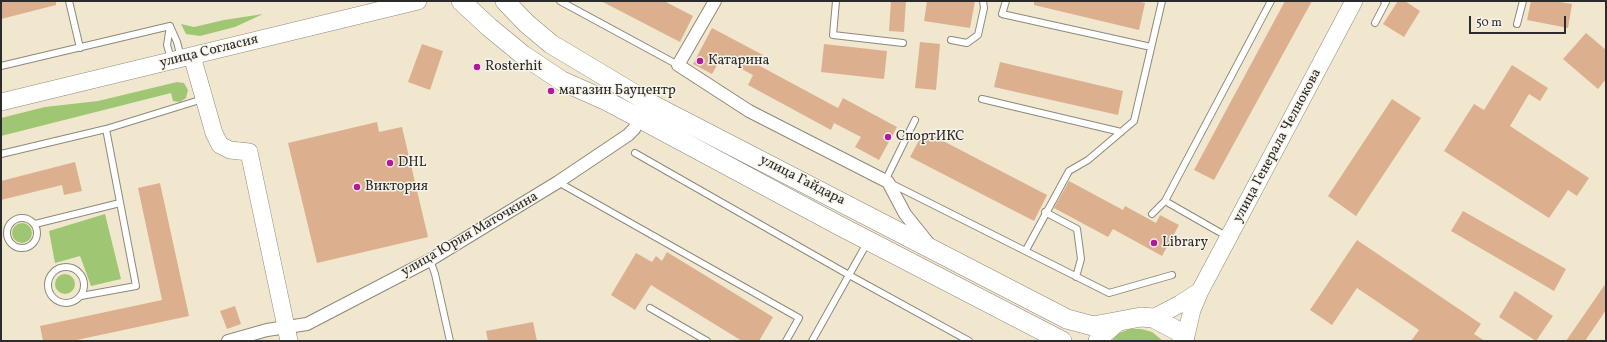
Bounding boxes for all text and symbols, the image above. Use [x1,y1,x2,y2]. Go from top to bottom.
scale bar [1471,8,1568,34]
text: 50 m [1476,15,1502,31]
street label: улица Согласия [158,32,260,72]
place label: Катарина [708,53,769,69]
marker: Катарина [695,56,705,66]
place label: Rosterhit [485,59,542,75]
marker: Rosterhit [472,62,482,72]
street label: улица Генерала Челнокова [1230,66,1326,226]
place label: магазин Бауцентр [559,83,676,99]
marker: магазин Бауцентр [546,86,556,96]
place label: СпортИКС [896,129,964,145]
marker: СпортИКС [883,132,893,142]
street label: улица Гайдара [756,152,848,210]
place label: DHL [398,155,427,171]
marker: DHL [385,158,395,168]
place label: Виктория [365,179,428,195]
marker: Виктория [352,182,362,192]
street label: улица Юрия Маточкина [398,189,542,281]
place label: Library [1162,235,1208,251]
marker: Library [1149,238,1159,248]

